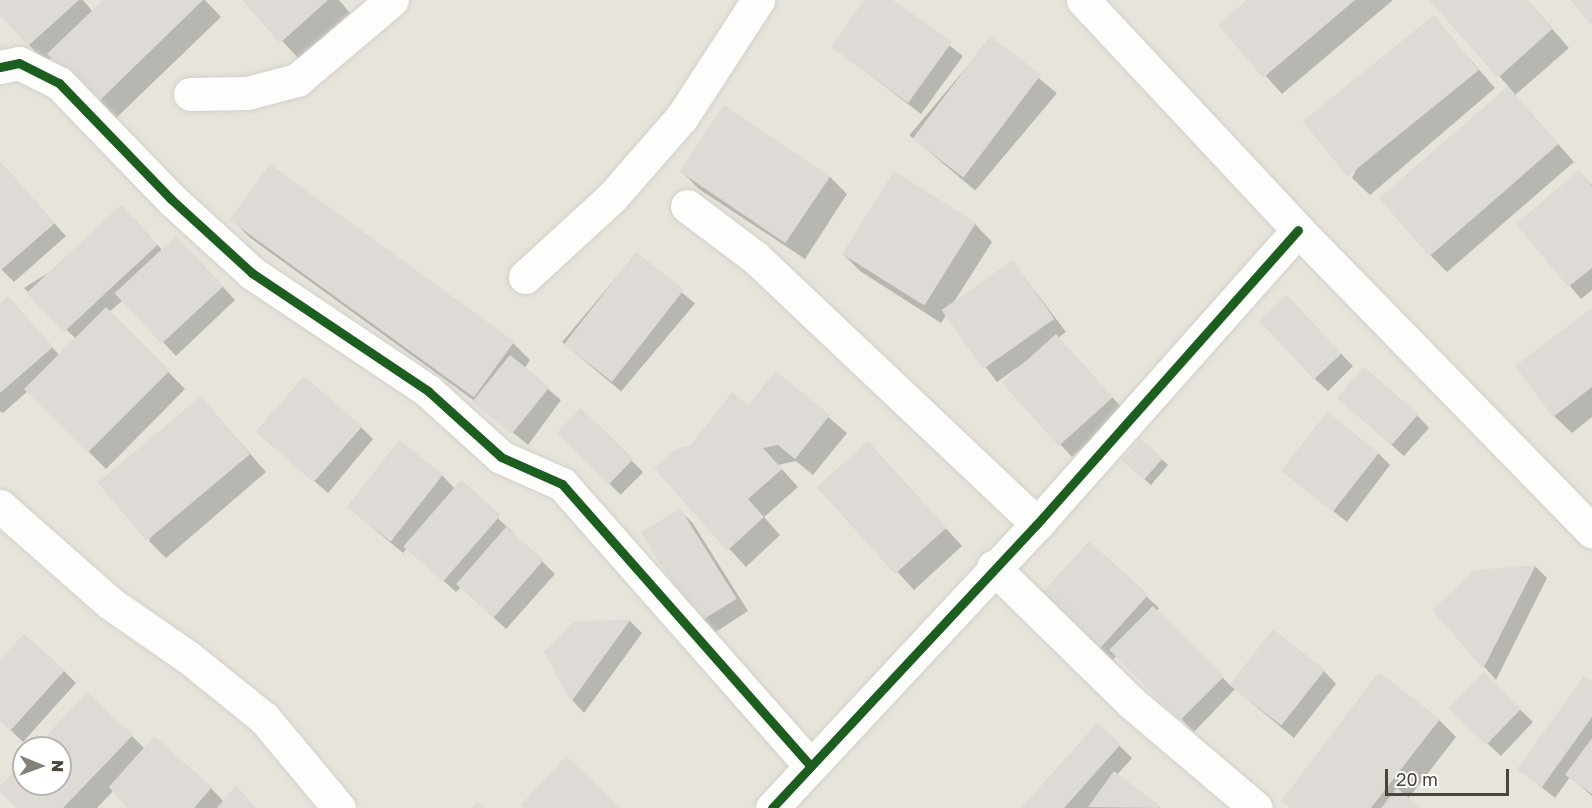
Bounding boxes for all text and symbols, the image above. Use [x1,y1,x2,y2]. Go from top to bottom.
north arrow [12,736,72,796]
scale bar [1388,757,1512,795]
text: N [48,760,68,773]
text: 20 m [1396,768,1438,790]

